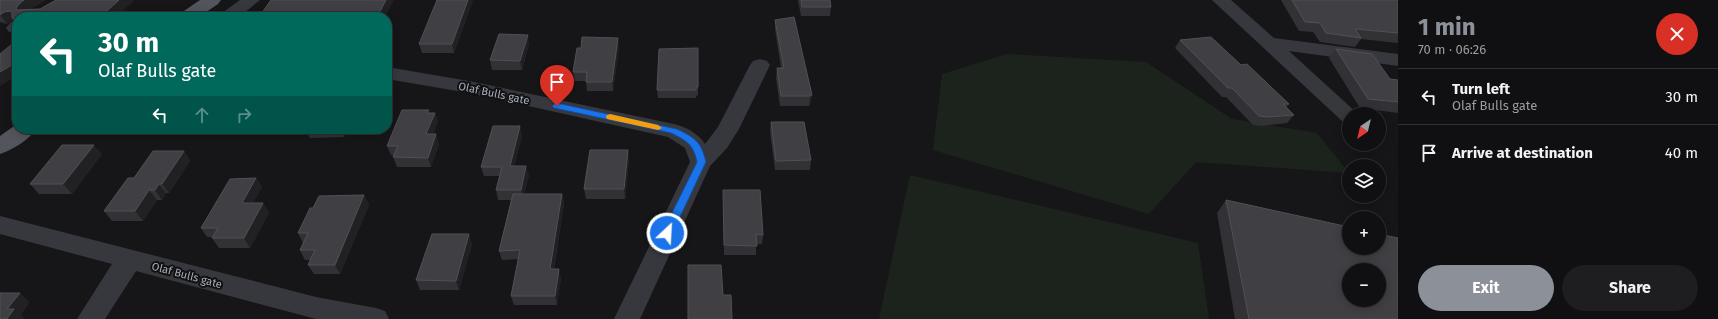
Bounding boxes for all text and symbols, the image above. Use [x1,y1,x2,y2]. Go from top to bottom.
text: 1 min [1418,13,1476,41]
button: close [1656,13,1698,55]
text: 30 m [98,26,159,59]
icon: left [32,28,84,80]
text: 70 m · 06:26 [1418,42,1486,57]
text: Olaf Bulls gate [98,60,216,82]
pin [540,65,574,106]
icon: arrive [546,71,568,93]
street label: Olaf Bulls gate [457,80,531,107]
text: Turn left [1452,80,1510,98]
icon: left [1418,86,1440,108]
text: 30 m [1665,88,1698,106]
text: Olaf Bulls gate [1452,98,1537,113]
icon: left [149,104,171,126]
icon: ahead [191,104,213,126]
icon: right [233,104,255,126]
north arrow [1342,107,1386,151]
map controls [1342,107,1386,307]
icon: arrive [1418,142,1440,164]
text: Arrive at destination [1452,144,1593,162]
text: 40 m [1665,144,1698,162]
button: layers [1342,159,1386,203]
button: + [1342,211,1386,255]
position arrow [646,212,688,254]
street label: Olaf Bulls gate [150,260,223,291]
button: − [1342,263,1386,307]
button: Exit [1418,265,1554,311]
button: Share [1562,265,1698,311]

